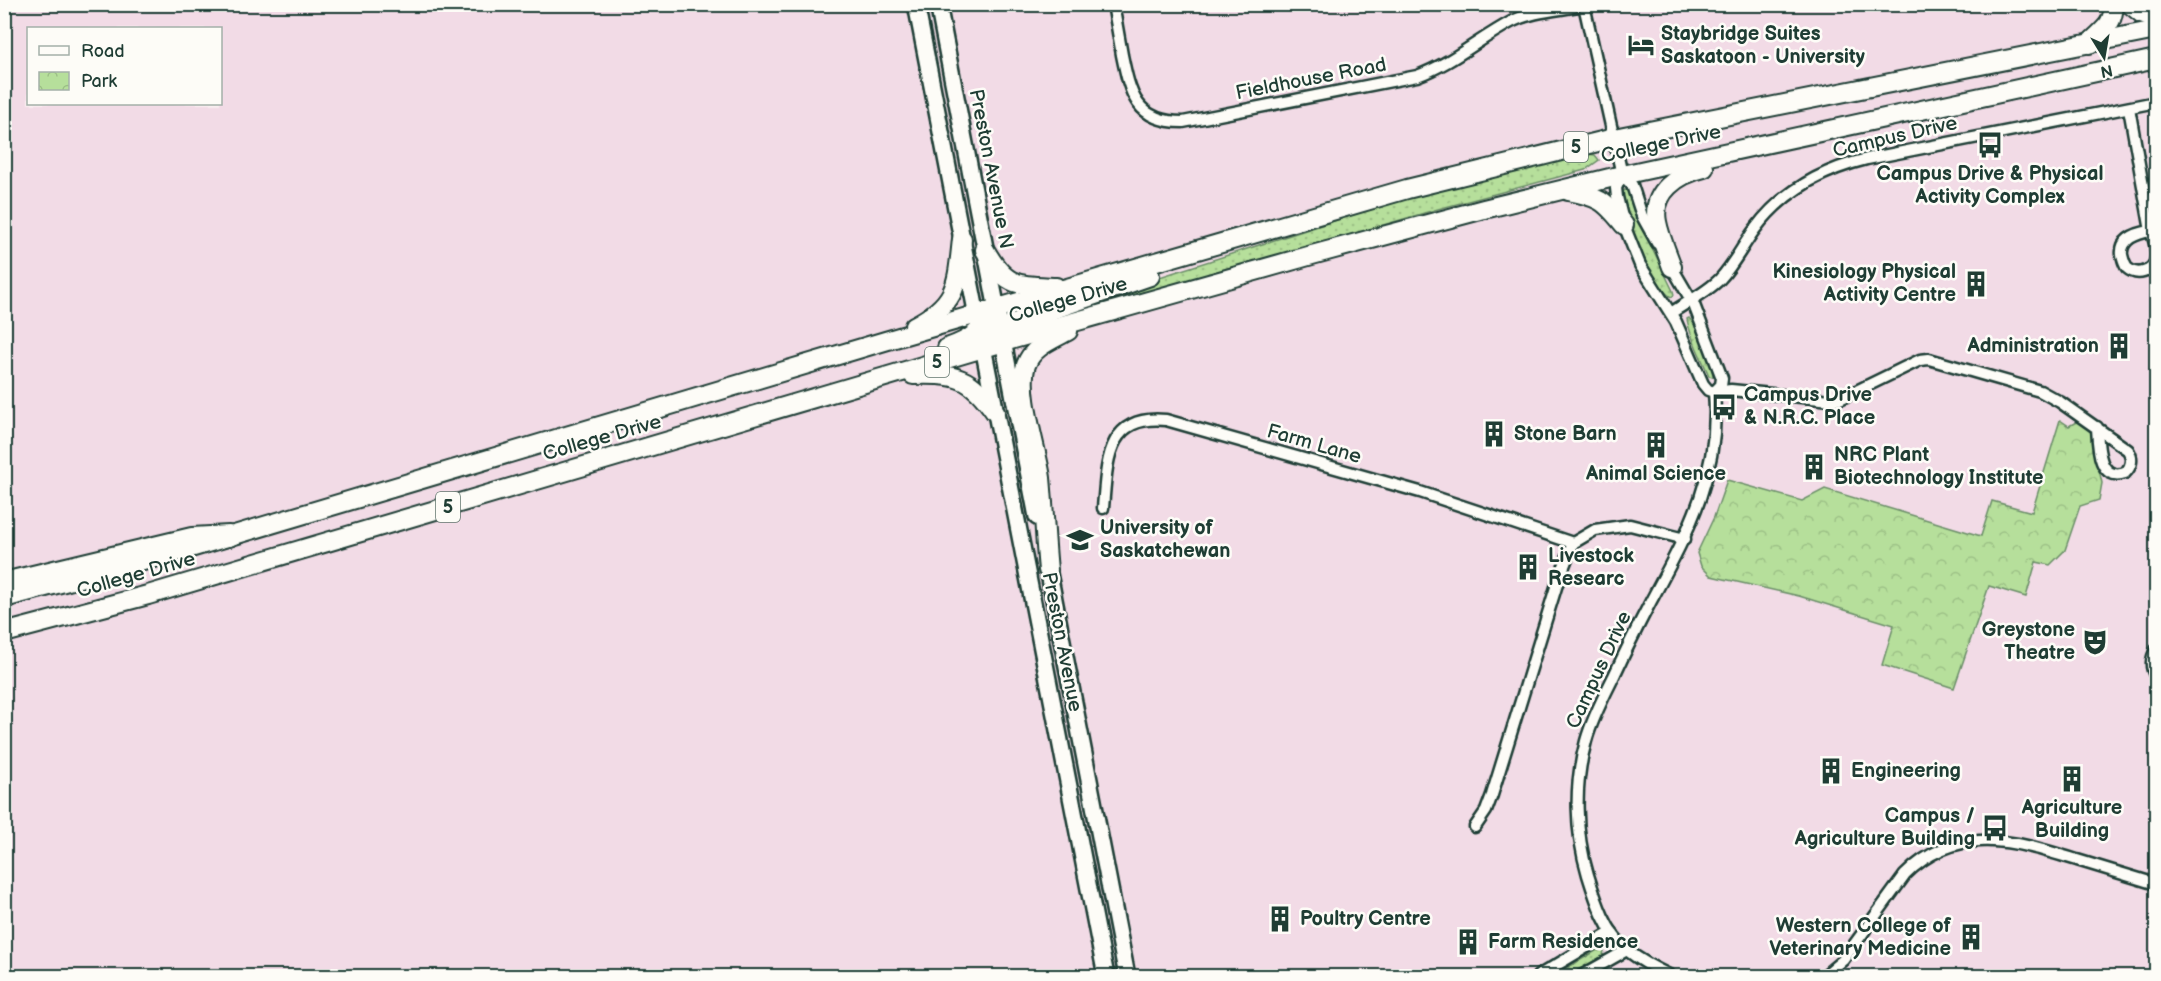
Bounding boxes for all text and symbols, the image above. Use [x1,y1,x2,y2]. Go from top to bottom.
place label: Staybridge Suites Saskatoon - University [1661,22,1866,69]
legend [27,27,222,105]
north arrow [2074,27,2134,87]
hotel icon: Staybridge Suites Saskatoon - University [1626,30,1656,60]
text: Road [81,41,125,62]
street label: Fieldhouse Road [1234,53,1388,105]
text: N [2099,60,2114,81]
text: Park [81,71,117,92]
street label: Preston Avenue N [964,87,1018,251]
street label: Campus Drive [1830,111,1960,163]
street label: College Drive [1599,120,1723,168]
bus stop icon: Campus Drive & Physical Activity Complex [1975,130,2005,160]
road number: 5 [1564,132,1588,162]
place label: Campus Drive & Physical Activity Complex [1877,162,2103,209]
place label: Kinesiology Physical Activity Centre [1773,260,1956,307]
building icon: Kinesiology Physical Activity Centre [1961,269,1991,299]
street label: College Drive [1006,272,1130,328]
building icon: Administration [2104,331,2134,361]
place label: Administration [1966,334,2099,358]
road number: 5 [925,347,949,377]
place label: Campus Drive & N.R.C. Place [1744,383,1875,430]
bus stop icon: Campus Drive & N.R.C. Place [1709,392,1739,422]
street label: College Drive [540,410,664,466]
street label: Farm Lane [1264,419,1364,469]
building icon: Stone Barn [1479,419,1509,449]
place label: Stone Barn [1514,422,1617,446]
building icon: Animal Science [1641,430,1671,460]
place label: NRC Plant Biotechnology Institute [1834,443,2044,490]
building icon: NRC Plant Biotechnology Institute [1799,452,1829,482]
place label: Animal Science [1585,462,1726,486]
road number: 5 [436,492,460,522]
place label: University of Saskatchewan [1100,516,1230,563]
school or university icon: University of Saskatchewan [1065,525,1095,555]
place label: Livestock Researc [1548,544,1635,591]
street label: College Drive [74,547,198,603]
building icon: Livestock Researc [1513,552,1543,582]
street label: Preston Avenue [1037,570,1087,714]
street label: Campus Drive [1561,607,1637,733]
place label: Greystone Theatre [1982,618,2075,665]
theatre icon: Greystone Theatre [2080,627,2110,657]
building icon: Engineering [1816,756,1846,786]
place label: Engineering [1851,759,1961,783]
building icon: Agriculture Building [2057,764,2087,794]
place label: Agriculture Building [2021,796,2122,843]
place label: Campus / Agriculture Building [1794,804,1975,851]
bus stop icon: Campus / Agriculture Building [1980,813,2010,843]
building icon: Poultry Centre [1265,904,1295,934]
place label: Poultry Centre [1300,907,1431,931]
place label: Western College of Veterinary Medicine [1769,914,1952,961]
building icon: Western College of Veterinary Medicine [1956,922,1986,952]
building icon: Farm Residence [1453,927,1483,957]
place label: Farm Residence [1488,930,1638,954]

